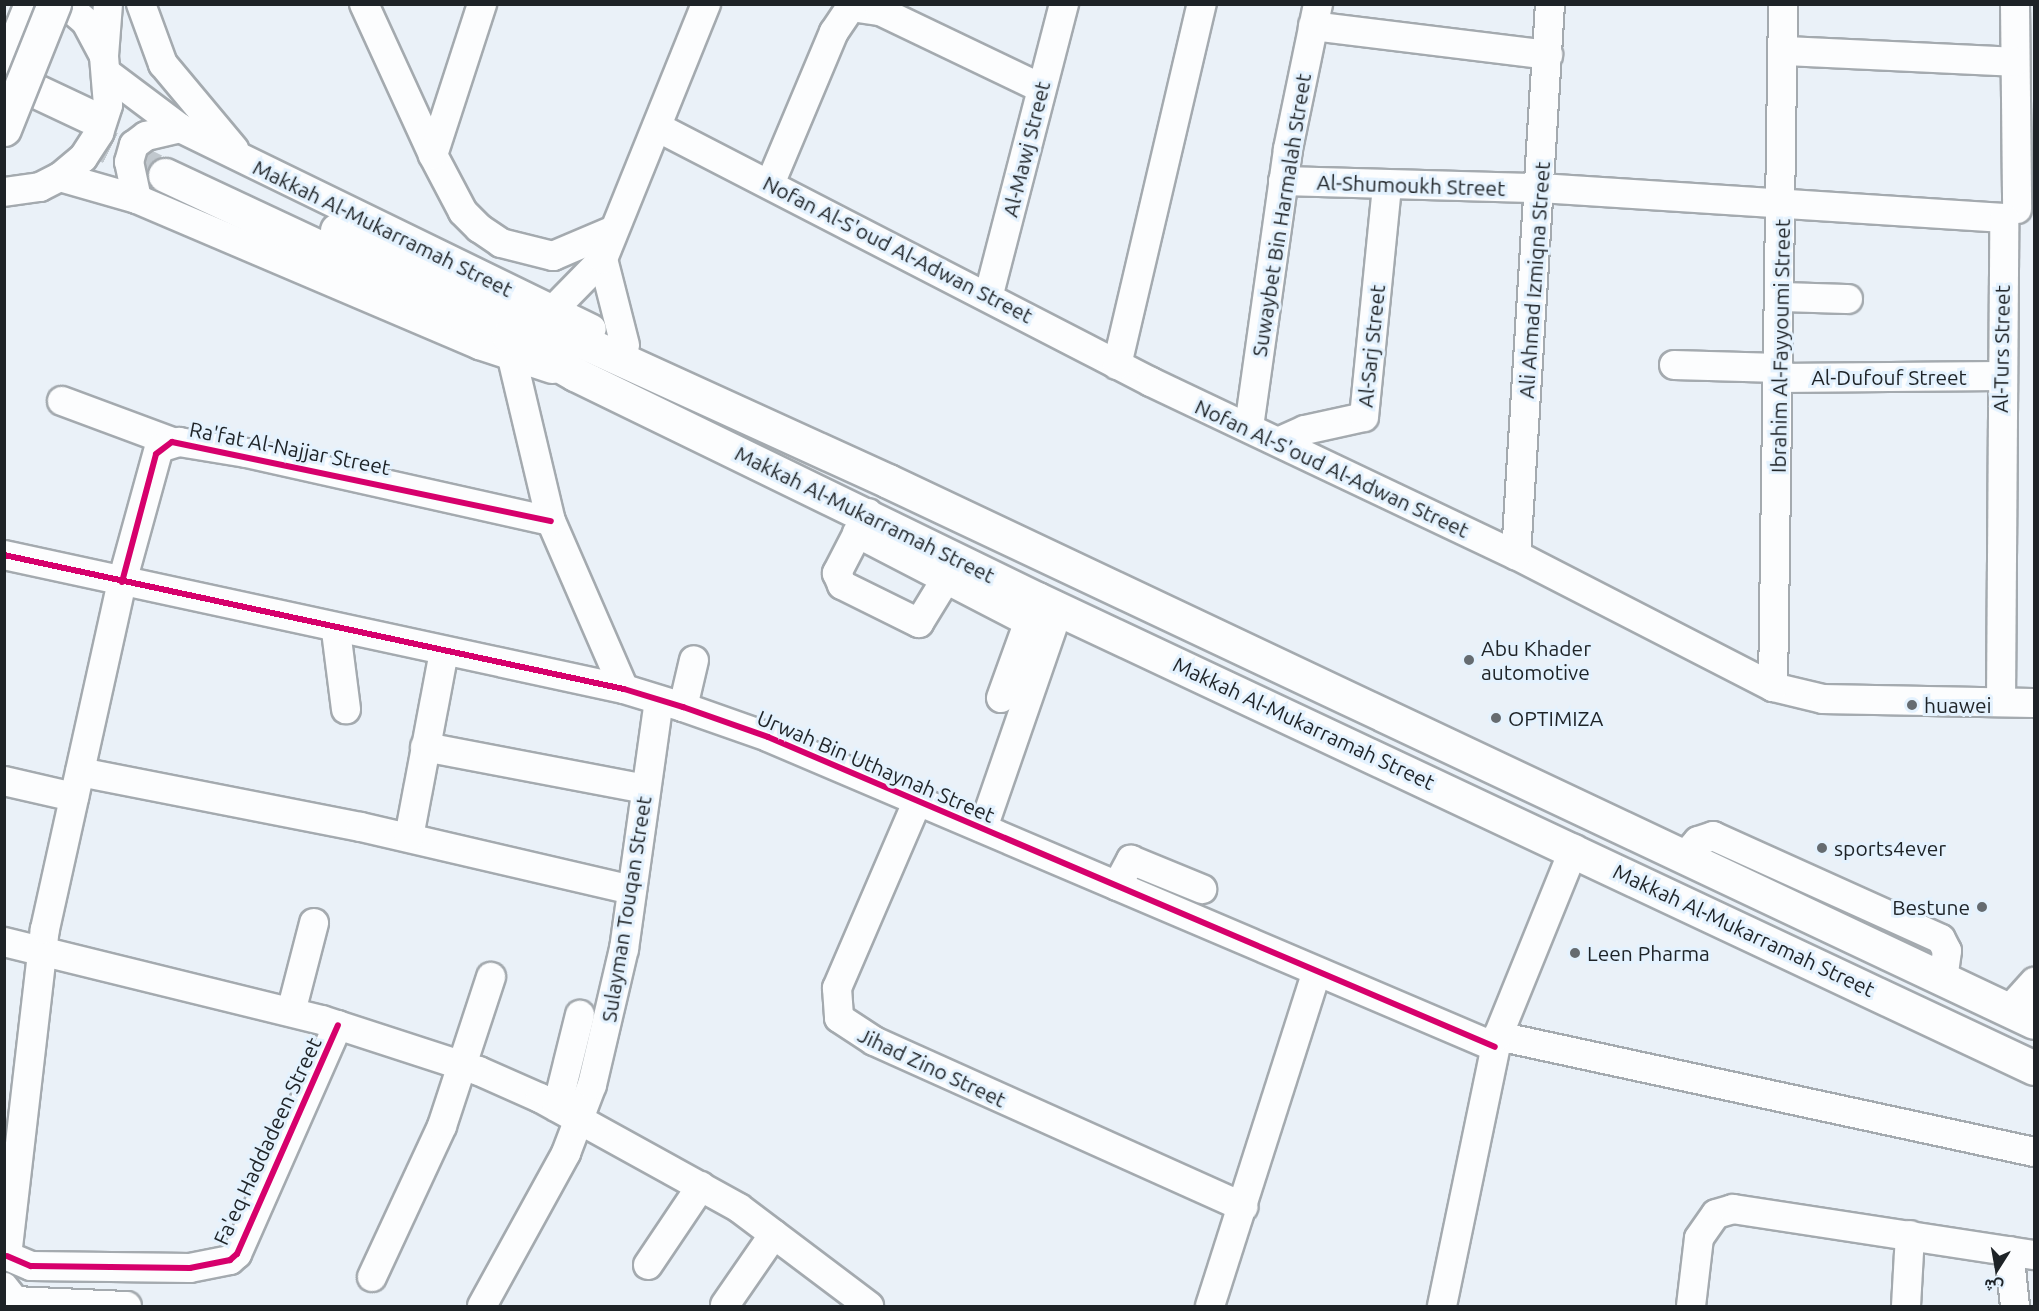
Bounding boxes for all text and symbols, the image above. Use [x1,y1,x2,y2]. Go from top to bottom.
street label: Suwaybet Bin Harmalah Street [1246,72,1316,358]
street label: Al-Mawj Street [997,78,1055,220]
street label: Makkah Al-Mukarramah Street [249,154,517,302]
street label: Ali Ahmad Izmiqna Street [1513,161,1555,399]
street label: Al-Shumoukh Street [1316,169,1506,201]
street label: Nofan Al-S'oud Al-Adwan Street [759,170,1037,328]
street label: Ibrahim Al-Fayyoumi Street [1765,219,1795,473]
street label: Al-Sarj Street [1352,283,1390,409]
street label: Al-Turs Street [1987,285,2015,413]
street label: Al-Dufouf Street [1811,364,1967,390]
street label: Nofan Al-S'oud Al-Adwan Street [1191,393,1473,543]
street label: Ra'fat Al-Najjar Street [187,416,393,480]
street label: Makkah Al-Mukarramah Street [731,440,999,588]
place label: Abu Khader automotive [1481,635,1591,685]
street label: Makkah Al-Mukarramah Street [1169,651,1439,795]
marker: Abu Khader automotive [1462,653,1476,667]
place label: huawei [1924,692,1992,718]
marker: huawei [1905,698,1919,712]
street label: Urwah Bin Uthaynah Street [753,704,999,828]
place label: OPTIMIZA [1508,705,1603,731]
marker: OPTIMIZA [1489,711,1503,725]
street label: Sulayman Touqan Street [596,794,656,1024]
place label: sports4ever [1834,835,1946,861]
marker: sports4ever [1815,841,1829,855]
street label: Makkah Al-Mukarramah Street [1609,858,1879,1002]
place label: Bestune [1892,894,1970,920]
marker: Bestune [1975,900,1989,914]
place label: Leen Pharma [1587,940,1710,966]
marker: Leen Pharma [1568,946,1582,960]
street label: Jihad Zino Street [854,1022,1010,1112]
street label: Fa'eq Haddadeen Street [208,1033,326,1249]
north arrow [1967,1239,2027,1299]
text: ش [1982,1276,2005,1297]

